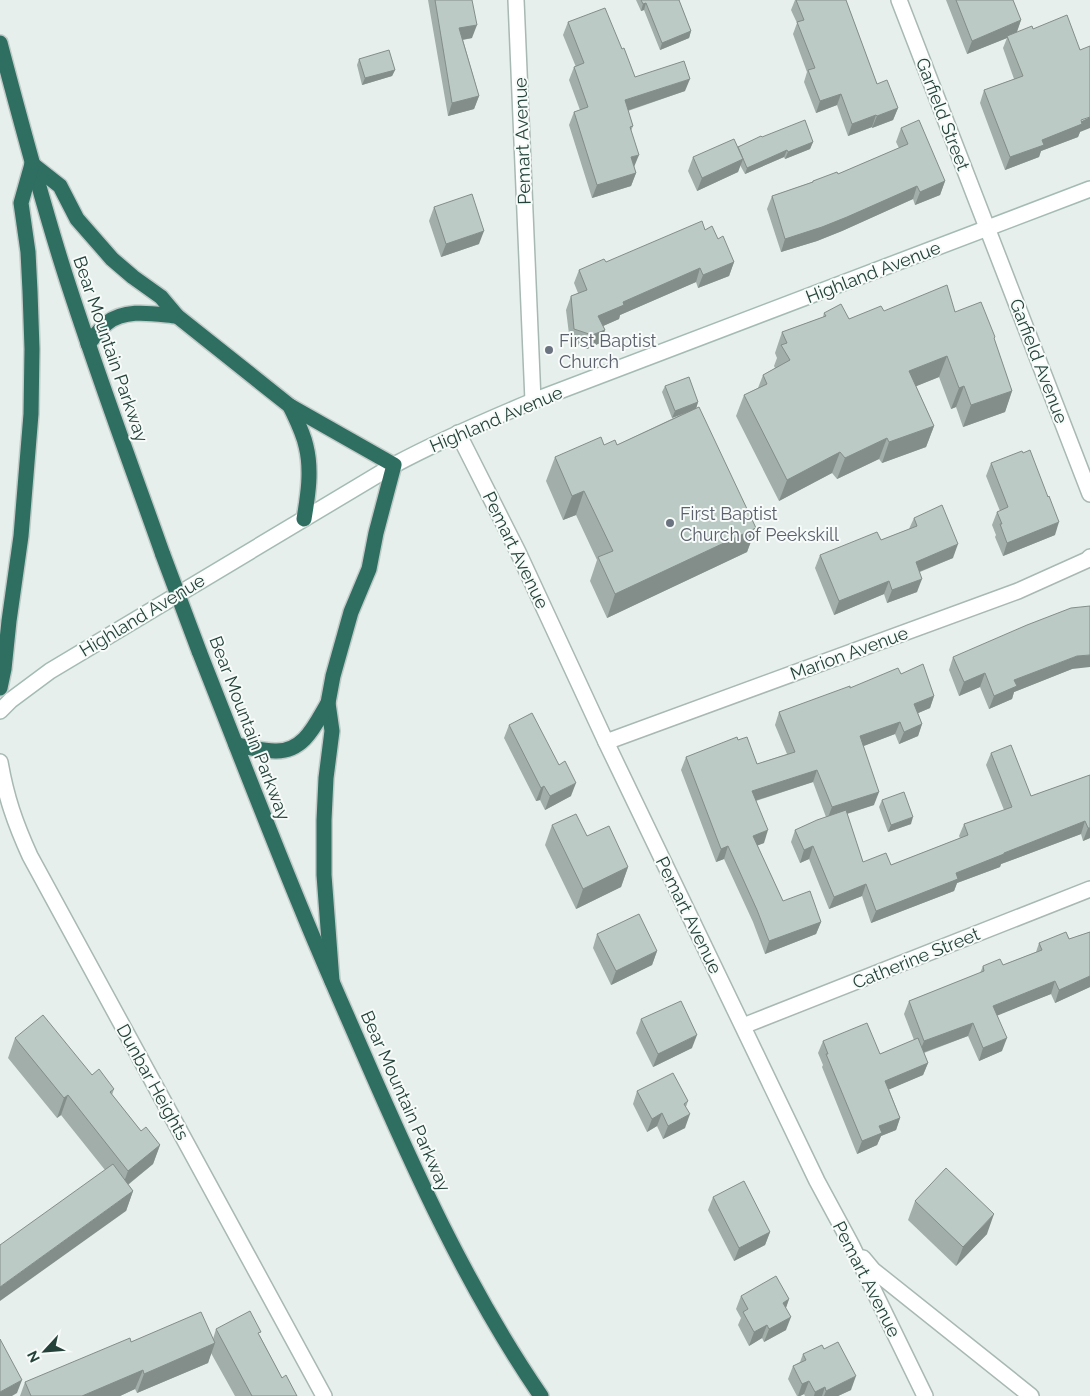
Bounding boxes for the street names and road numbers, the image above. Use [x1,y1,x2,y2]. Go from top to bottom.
street label: Garfield Street [912,55,974,173]
street label: Pemart Avenue [509,77,535,205]
street label: Highland Avenue [803,237,944,307]
street label: Bear Mountain Parkway [69,253,153,445]
street label: Garfield Avenue [1006,296,1073,427]
street label: Highland Avenue [426,381,566,456]
street label: Pemart Avenue [479,488,554,612]
street label: Highland Avenue [76,569,209,661]
street label: Marion Avenue [787,622,911,684]
street label: Bear Mountain Parkway [205,633,295,823]
street label: Pemart Avenue [652,853,727,977]
street label: Catherine Street [849,923,983,993]
street label: Bear Mountain Parkway [357,1007,455,1195]
street label: Dunbar Heights [112,1020,194,1144]
street label: Pemart Avenue [829,1217,905,1341]

